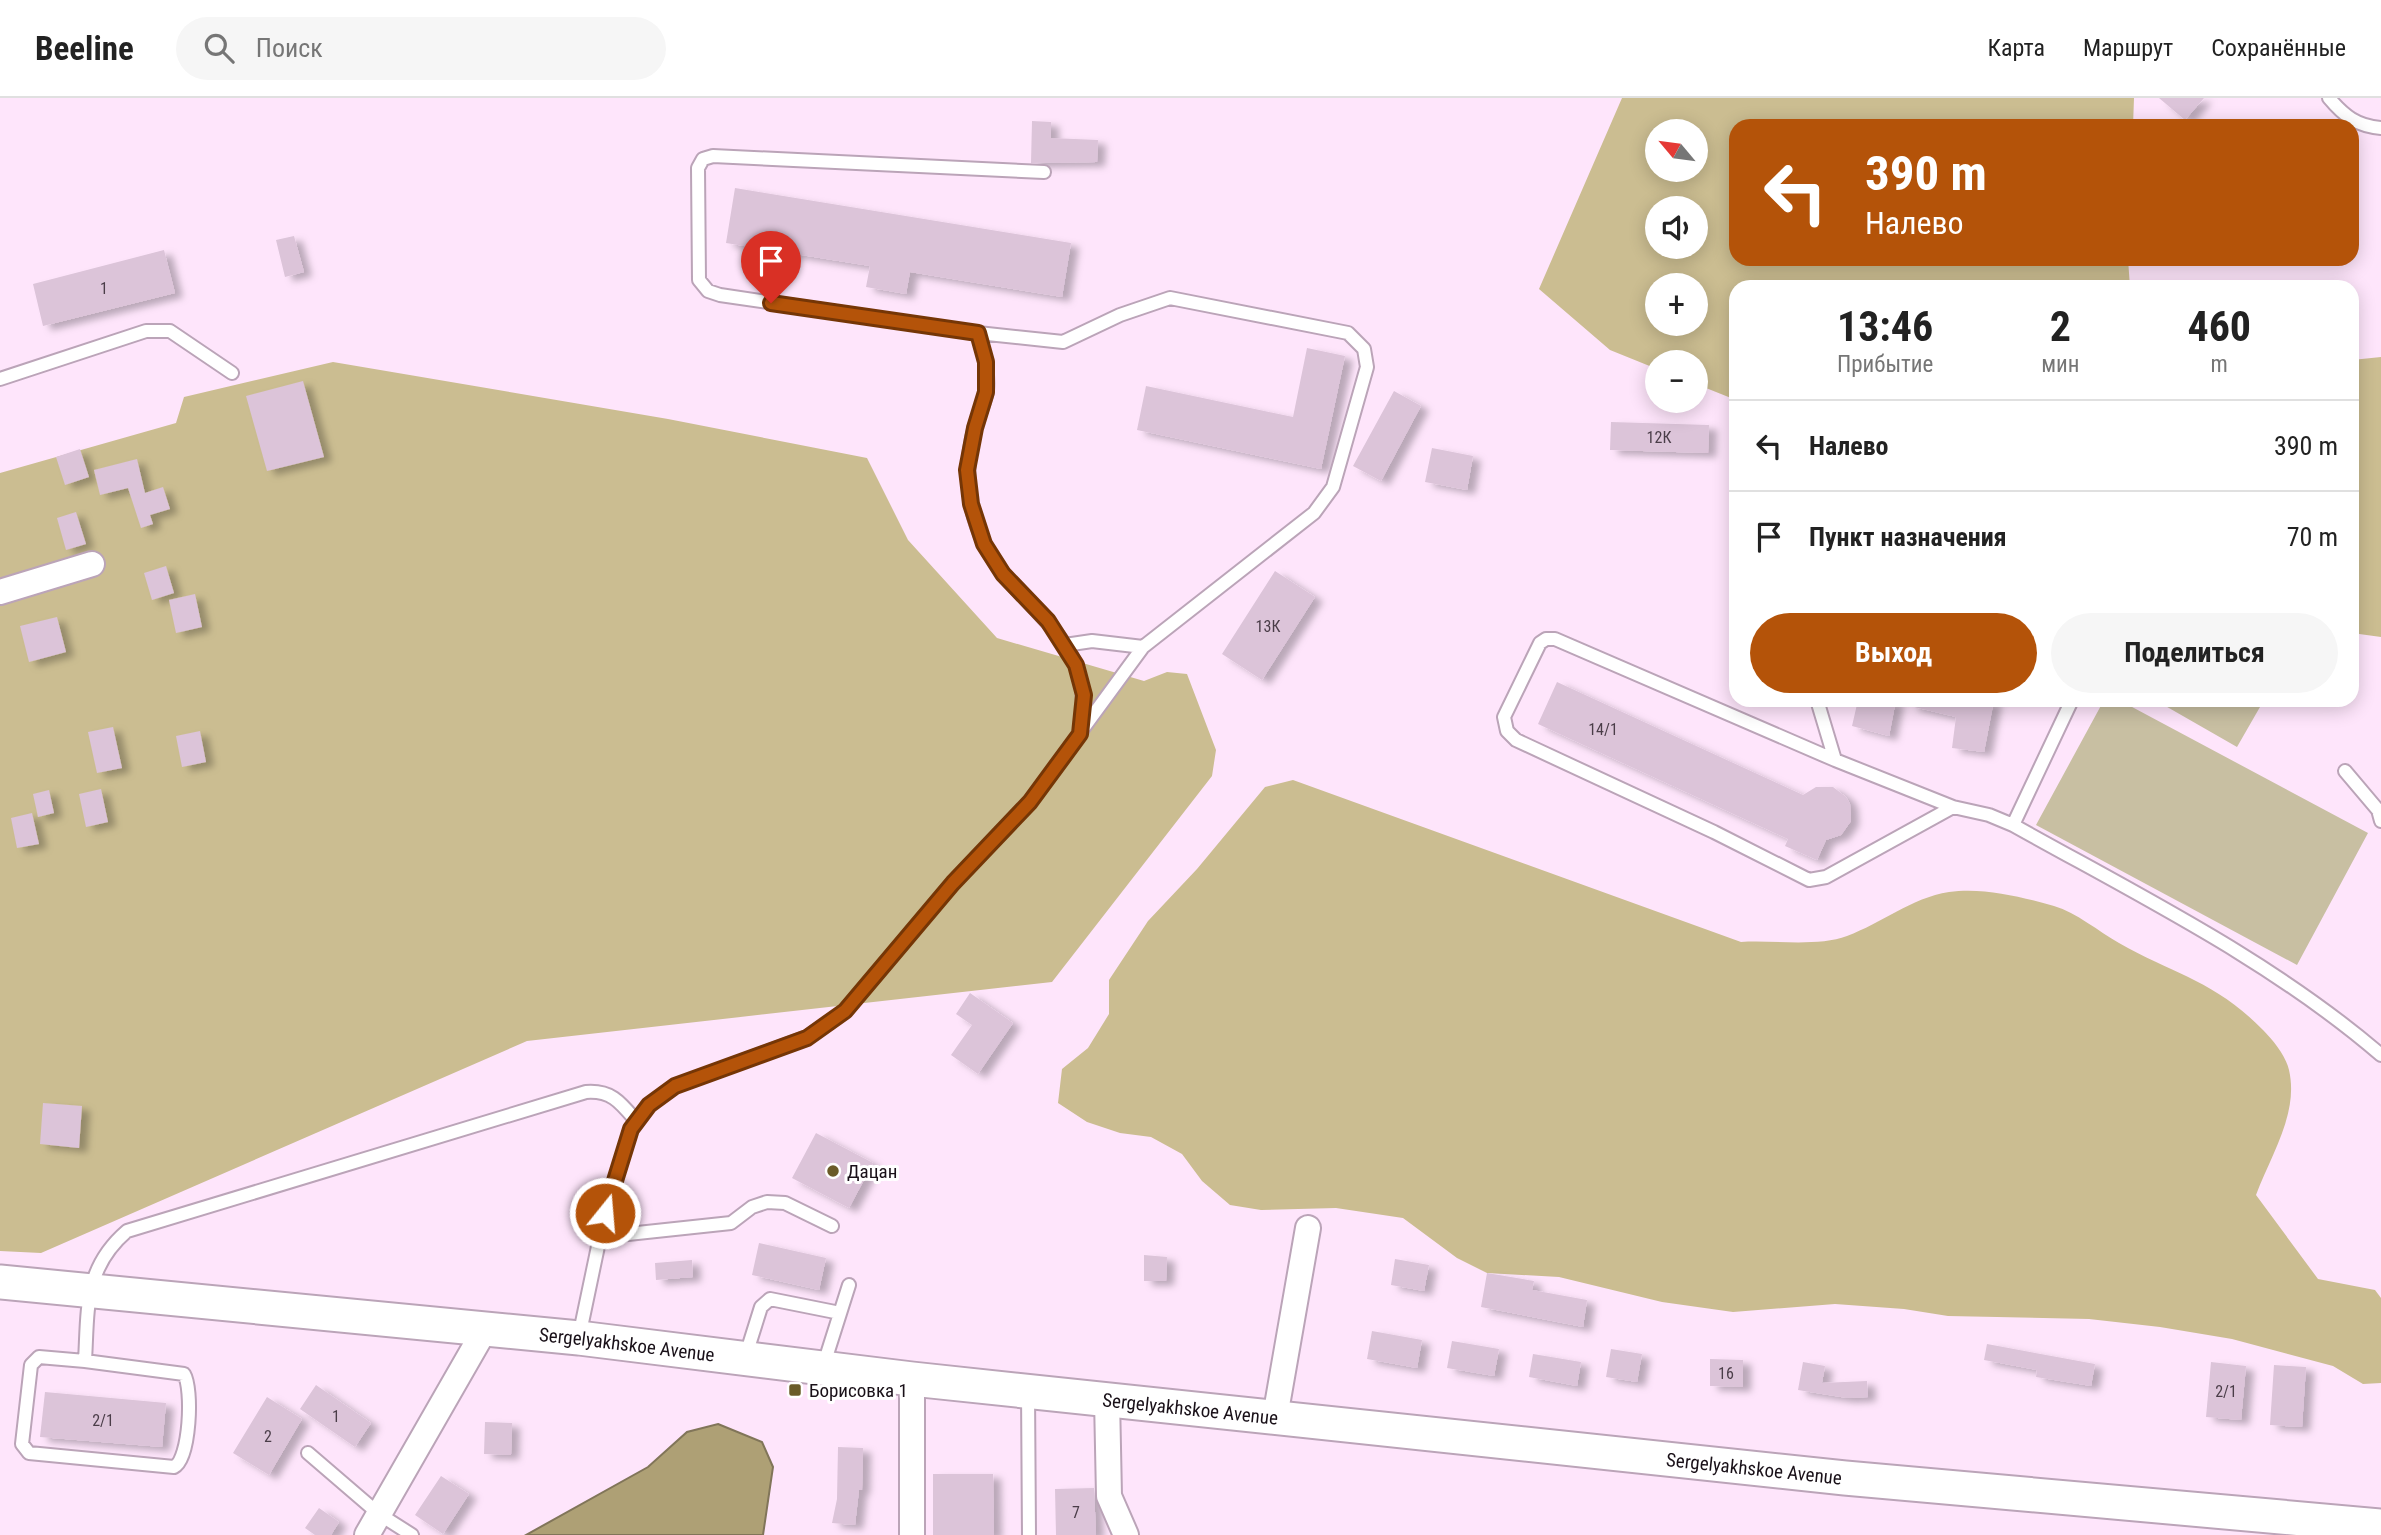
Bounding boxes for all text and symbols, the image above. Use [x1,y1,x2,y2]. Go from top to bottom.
search box [176,17,666,80]
text: Beeline [35,29,134,68]
icon: search [200,29,238,67]
text: Поиск [256,33,323,63]
text: Карта [1988,34,2045,62]
text: Маршрут [2083,34,2173,62]
text: Сохранённые [2211,34,2346,62]
north arrow [1645,119,1708,182]
map controls [1645,119,1708,413]
text: 390 m [1865,145,1987,202]
icon: left [1750,147,1841,238]
button: sound [1645,196,1708,259]
text: Налево [1865,204,1964,242]
pin [741,231,801,303]
icon: arrive [752,242,790,280]
button: + [1645,273,1708,336]
house number: 1 [100,279,108,298]
text: 13:46 [1837,302,1933,351]
text: 2 [2050,302,2071,351]
text: 460 [2187,302,2251,351]
button: − [1645,350,1708,413]
text: Прибытие [1837,351,1933,378]
text: мин [2041,351,2080,378]
text: m [2211,351,2228,378]
icon: left [1750,427,1788,465]
house number: 12К [1647,428,1671,447]
text: Налево [1809,431,1889,461]
text: 390 m [2274,431,2338,461]
icon: arrive [1750,518,1788,556]
text: Пункт назначения [1809,522,2007,552]
text: 70 m [2287,522,2338,552]
button: Выход [1750,613,2037,693]
button: Поделиться [2051,613,2338,693]
house number: 13К [1256,617,1280,636]
house number: 14/1 [1588,720,1618,739]
place label: Дацан [847,1160,897,1183]
marker: Дацан [825,1163,841,1179]
position arrow [568,1176,642,1250]
street label: Sergelyakhskoe Avenue [538,1323,716,1367]
house number: 16 [1718,1364,1734,1383]
place label: Борисовка 1 [809,1379,908,1402]
marker: Борисовка 1 [787,1382,803,1398]
house number: 2/1 [2215,1382,2237,1401]
street label: Sergelyakhskoe Avenue [1101,1388,1279,1430]
house number: 1 [332,1407,340,1426]
house number: 2/1 [92,1411,114,1430]
house number: 2 [264,1427,272,1446]
street label: Sergelyakhskoe Avenue [1665,1448,1843,1490]
house number: 7 [1072,1503,1080,1522]

